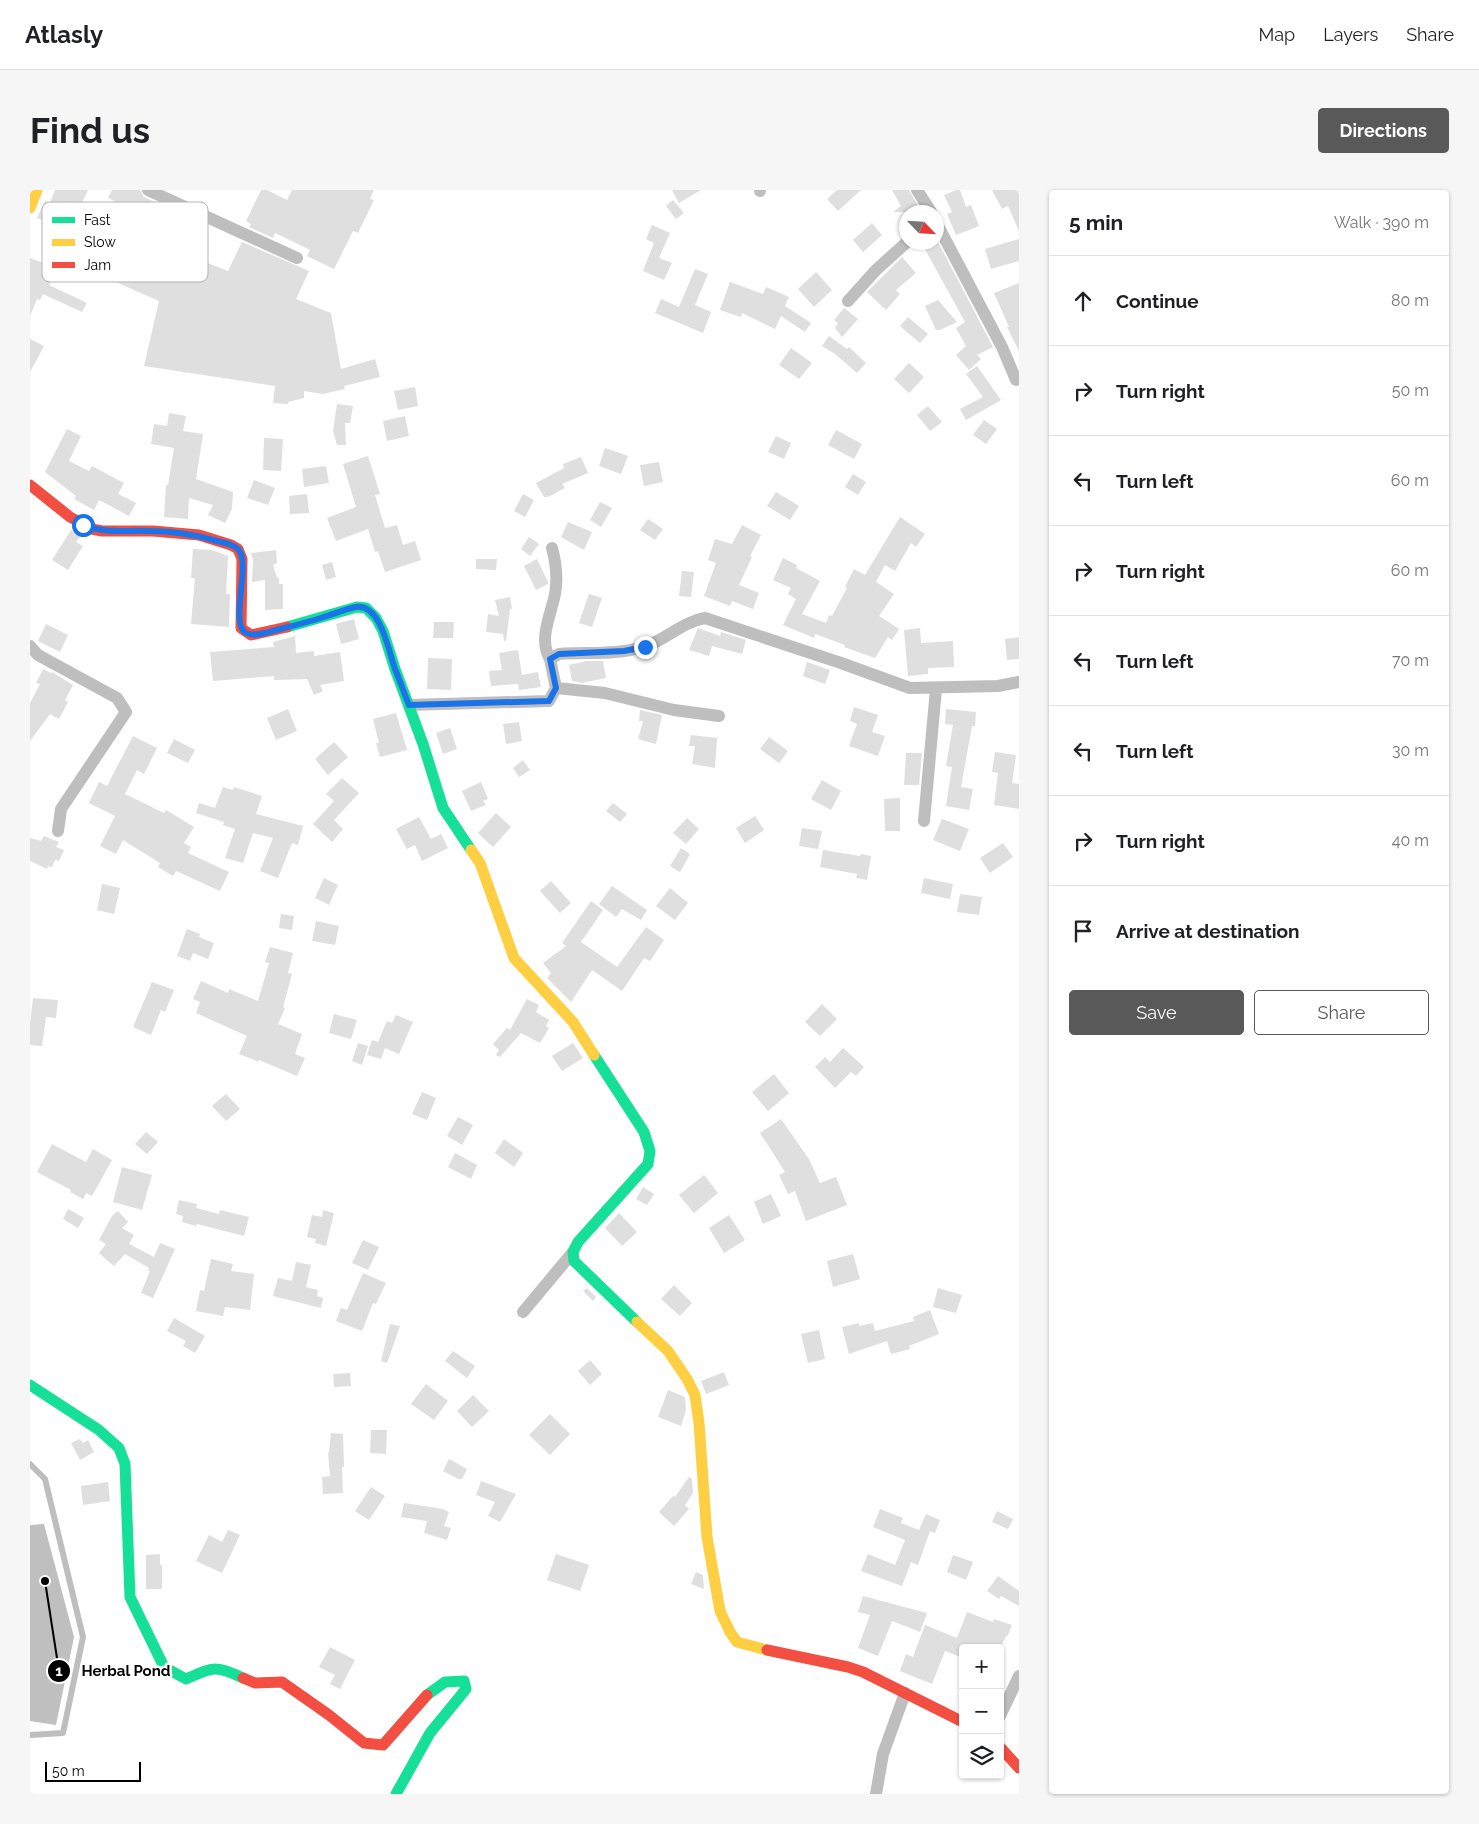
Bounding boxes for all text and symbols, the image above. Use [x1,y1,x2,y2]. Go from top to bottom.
text: Atlasly [25,20,103,49]
text: Map [1259,24,1295,45]
text: Layers [1323,24,1378,45]
text: Share [1406,24,1454,45]
button: Directions [1318,108,1449,153]
text: Find us [30,110,150,151]
legend [42,202,208,282]
north arrow [899,205,944,250]
text: 5 min [1069,210,1123,235]
text: Fast [84,212,111,228]
text: Walk · 390 m [1334,213,1429,232]
text: Slow [84,234,116,250]
text: Jam [84,257,111,273]
icon: ahead [1069,287,1097,315]
text: Continue [1116,290,1199,312]
text: 80 m [1391,291,1429,310]
icon: right [1069,377,1097,405]
text: Turn right [1116,380,1205,402]
text: 50 m [1392,381,1429,400]
icon: left [1069,467,1097,495]
text: Turn left [1116,470,1193,492]
text: 60 m [1391,471,1429,490]
route start [72,514,95,537]
icon: right [1069,557,1097,585]
text: Turn right [1116,560,1205,582]
text: 60 m [1391,561,1429,580]
route end [634,636,657,659]
icon: left [1069,647,1097,675]
text: Turn left [1116,650,1193,672]
text: 70 m [1392,651,1429,670]
icon: left [1069,737,1097,765]
text: Turn left [1116,740,1193,762]
text: 30 m [1392,741,1429,760]
icon: right [1069,827,1097,855]
text: Turn right [1116,830,1205,852]
text: 40 m [1392,831,1429,850]
icon: arrive [1069,917,1097,945]
text: Arrive at destination [1116,920,1300,942]
button: Save [1069,990,1244,1035]
button: Share [1254,990,1429,1035]
map controls [959,1644,1004,1779]
button: + [959,1644,1004,1689]
callout: Herbal Pond [47,1656,181,1686]
text: 1 [55,1662,63,1680]
text: Herbal Pond [82,1662,171,1680]
button: − [959,1689,1004,1734]
button: layers [959,1734,1004,1779]
scale bar [45,1759,141,1782]
text: 50 m [52,1763,85,1779]

